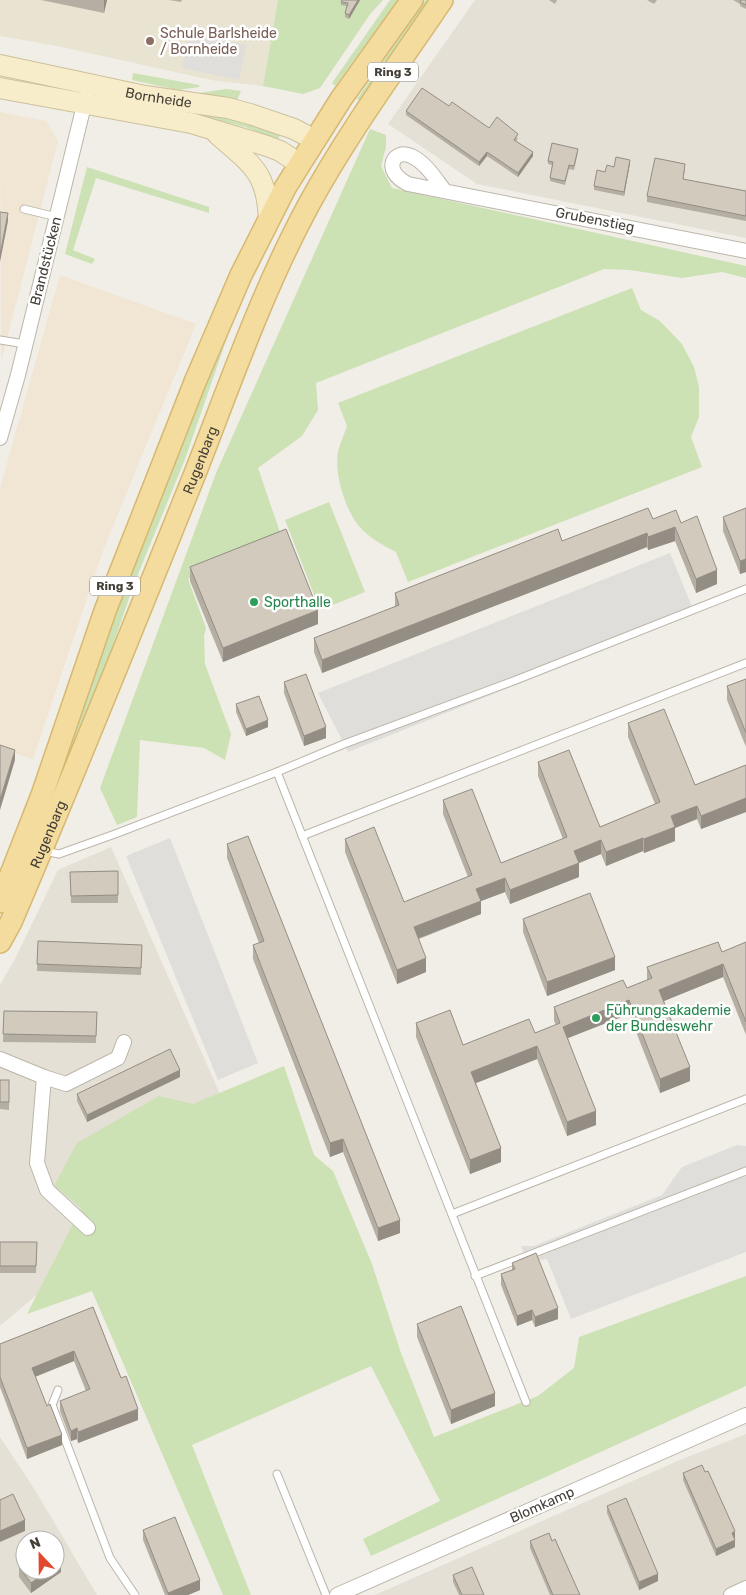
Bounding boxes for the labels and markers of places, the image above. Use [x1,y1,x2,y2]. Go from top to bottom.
place label: Schule Barlsheide / Bornheide [160,25,277,58]
marker: Schule Barlsheide / Bornheide [144,35,156,47]
place label: Sporthalle [264,594,331,611]
marker: Sporthalle [248,596,260,608]
place label: Führungsakademie der Bundeswehr [606,1002,731,1035]
marker: Führungsakademie der Bundeswehr [590,1012,602,1024]

